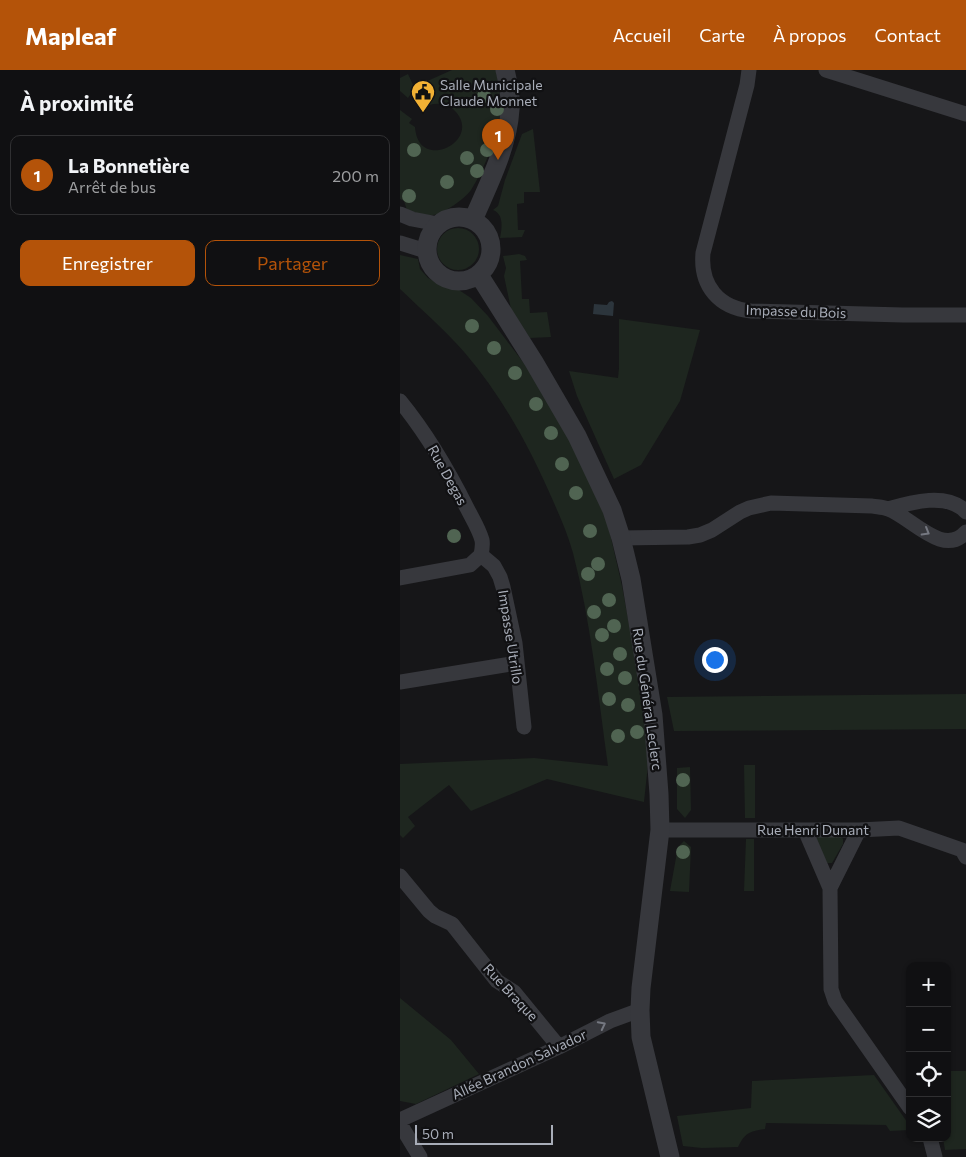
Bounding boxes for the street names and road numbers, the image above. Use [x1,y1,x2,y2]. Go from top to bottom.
street label: Impasse du Bois [745,301,847,321]
street label: Rue Degas [425,442,471,508]
street label: Impasse Utrillo [495,589,527,685]
street label: Rue du Général Leclerc [630,627,666,771]
street label: Rue Henri Dunant [757,821,869,838]
street label: Rue Braque [480,960,542,1024]
street label: Allée Brandon Salvador [449,1025,589,1103]

